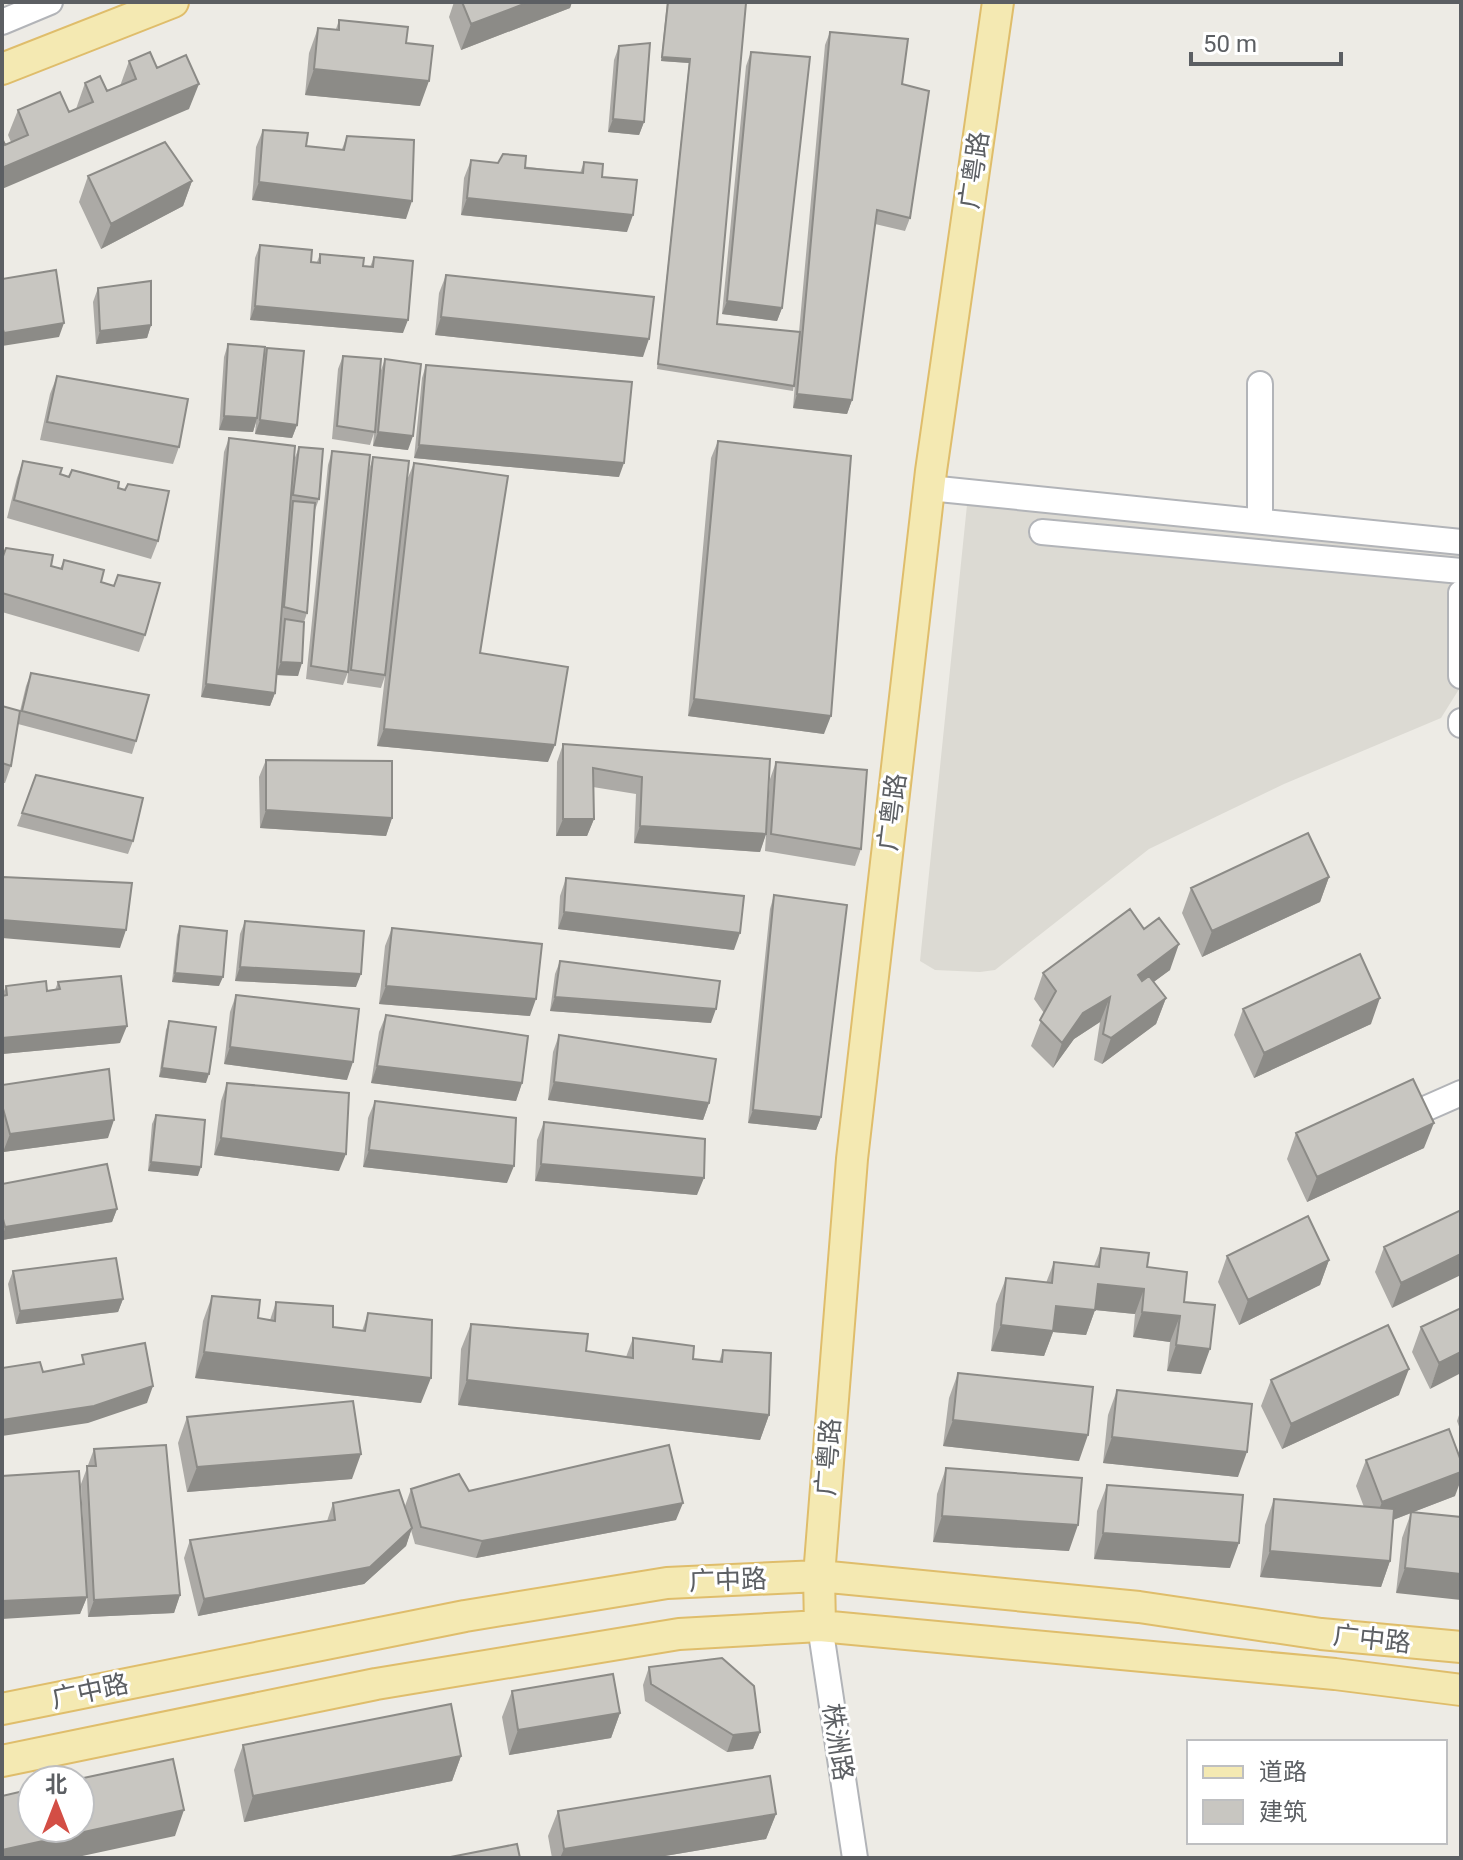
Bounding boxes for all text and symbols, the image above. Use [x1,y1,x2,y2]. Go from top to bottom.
scale bar [1191,16,1341,66]
text: 50 m [1203,30,1257,58]
street label: 广粤路 [954,129,994,211]
street label: 广粤路 [872,771,912,853]
street label: 广粤路 [810,1417,846,1497]
street label: 广中路 [688,1564,768,1596]
street label: 广中路 [1332,1620,1412,1658]
street label: 广中路 [49,1668,131,1714]
street label: 株洲路 [817,1701,859,1783]
legend [1187,1740,1447,1844]
text: 道路 [1259,1758,1307,1786]
north arrow [16,1764,96,1844]
text: 北 [45,1772,67,1797]
text: 建筑 [1259,1798,1307,1826]

